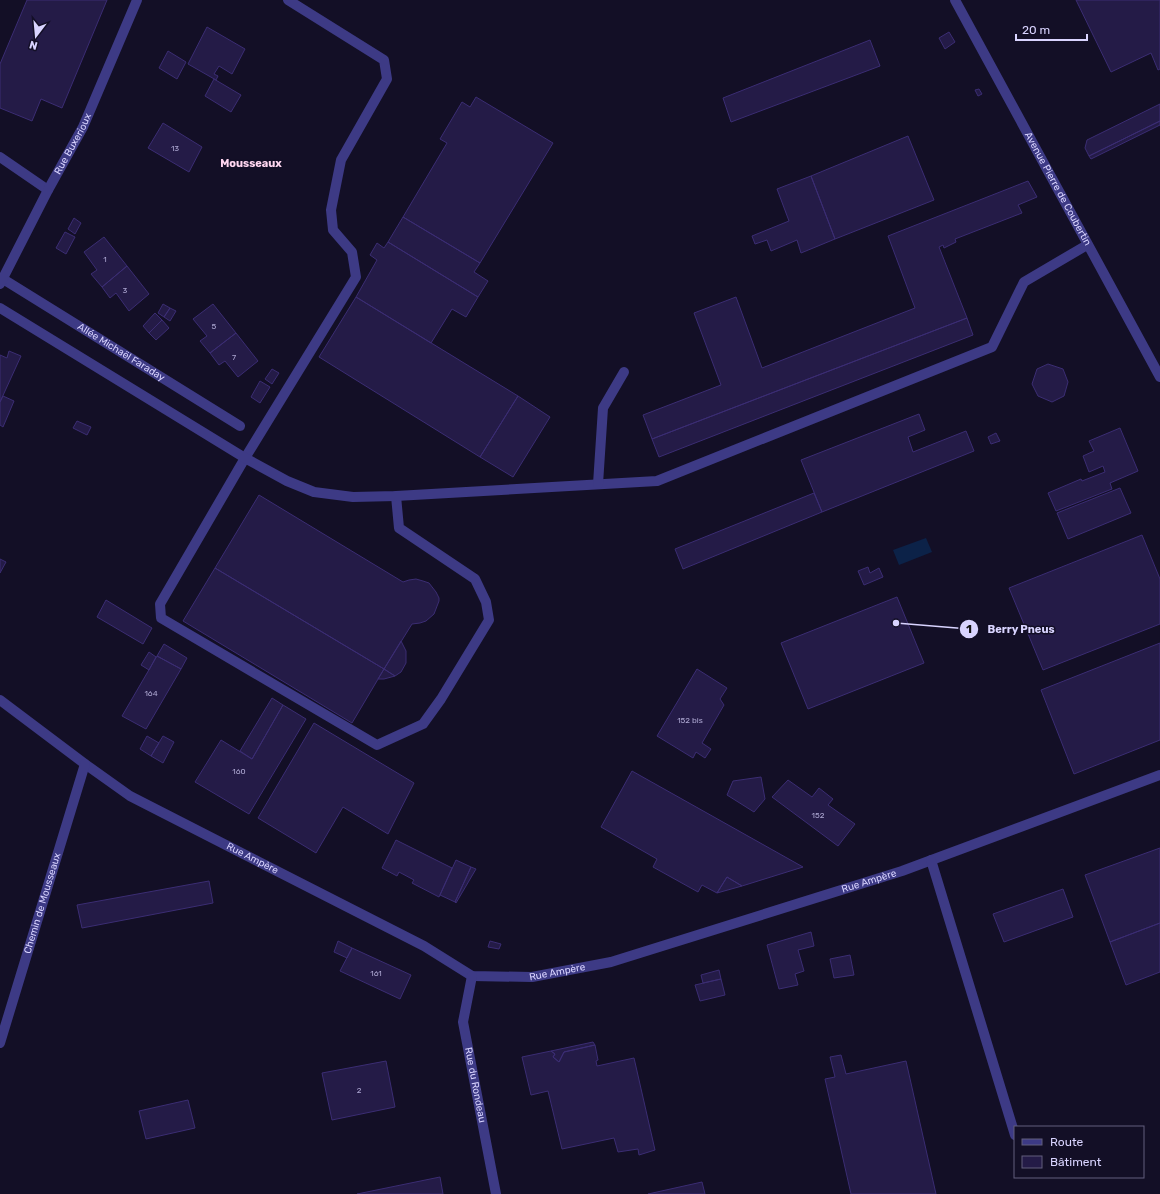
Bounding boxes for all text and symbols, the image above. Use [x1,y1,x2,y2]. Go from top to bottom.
north arrow [16,16,56,56]
scale bar [1016,16,1087,42]
text: 20 m [1022,23,1050,37]
text: N [28,38,39,52]
street label: Rue Buxerioux [52,111,94,177]
street label: Avenue Pierre de Coubertin [1022,130,1094,248]
house number: 13 [171,144,179,153]
district label: Mousseaux [220,157,282,170]
house number: 1 [103,255,107,264]
house number: 3 [123,286,128,295]
street label: Allée Michaël Faraday [75,321,167,384]
house number: 5 [212,322,217,331]
house number: 7 [232,353,236,362]
callout: Berry Pneus [959,617,1062,640]
text: 1 [966,622,972,636]
text: Berry Pneus [987,623,1055,636]
house number: 164 [144,689,158,698]
house number: 152 bis [677,716,703,725]
house number: 160 [232,767,246,776]
house number: 152 [812,811,825,820]
street label: Rue Ampère [224,840,281,877]
street label: Chemin de Mousseaux [22,851,64,955]
street label: Rue Ampère [840,867,898,896]
street label: Rue Ampère [528,961,587,983]
house number: 161 [370,969,382,978]
street label: Rue du Rondeau [462,1046,488,1124]
house number: 2 [357,1086,362,1095]
legend [1014,1126,1144,1178]
text: Route [1050,1135,1084,1149]
text: Bâtiment [1050,1155,1102,1169]

